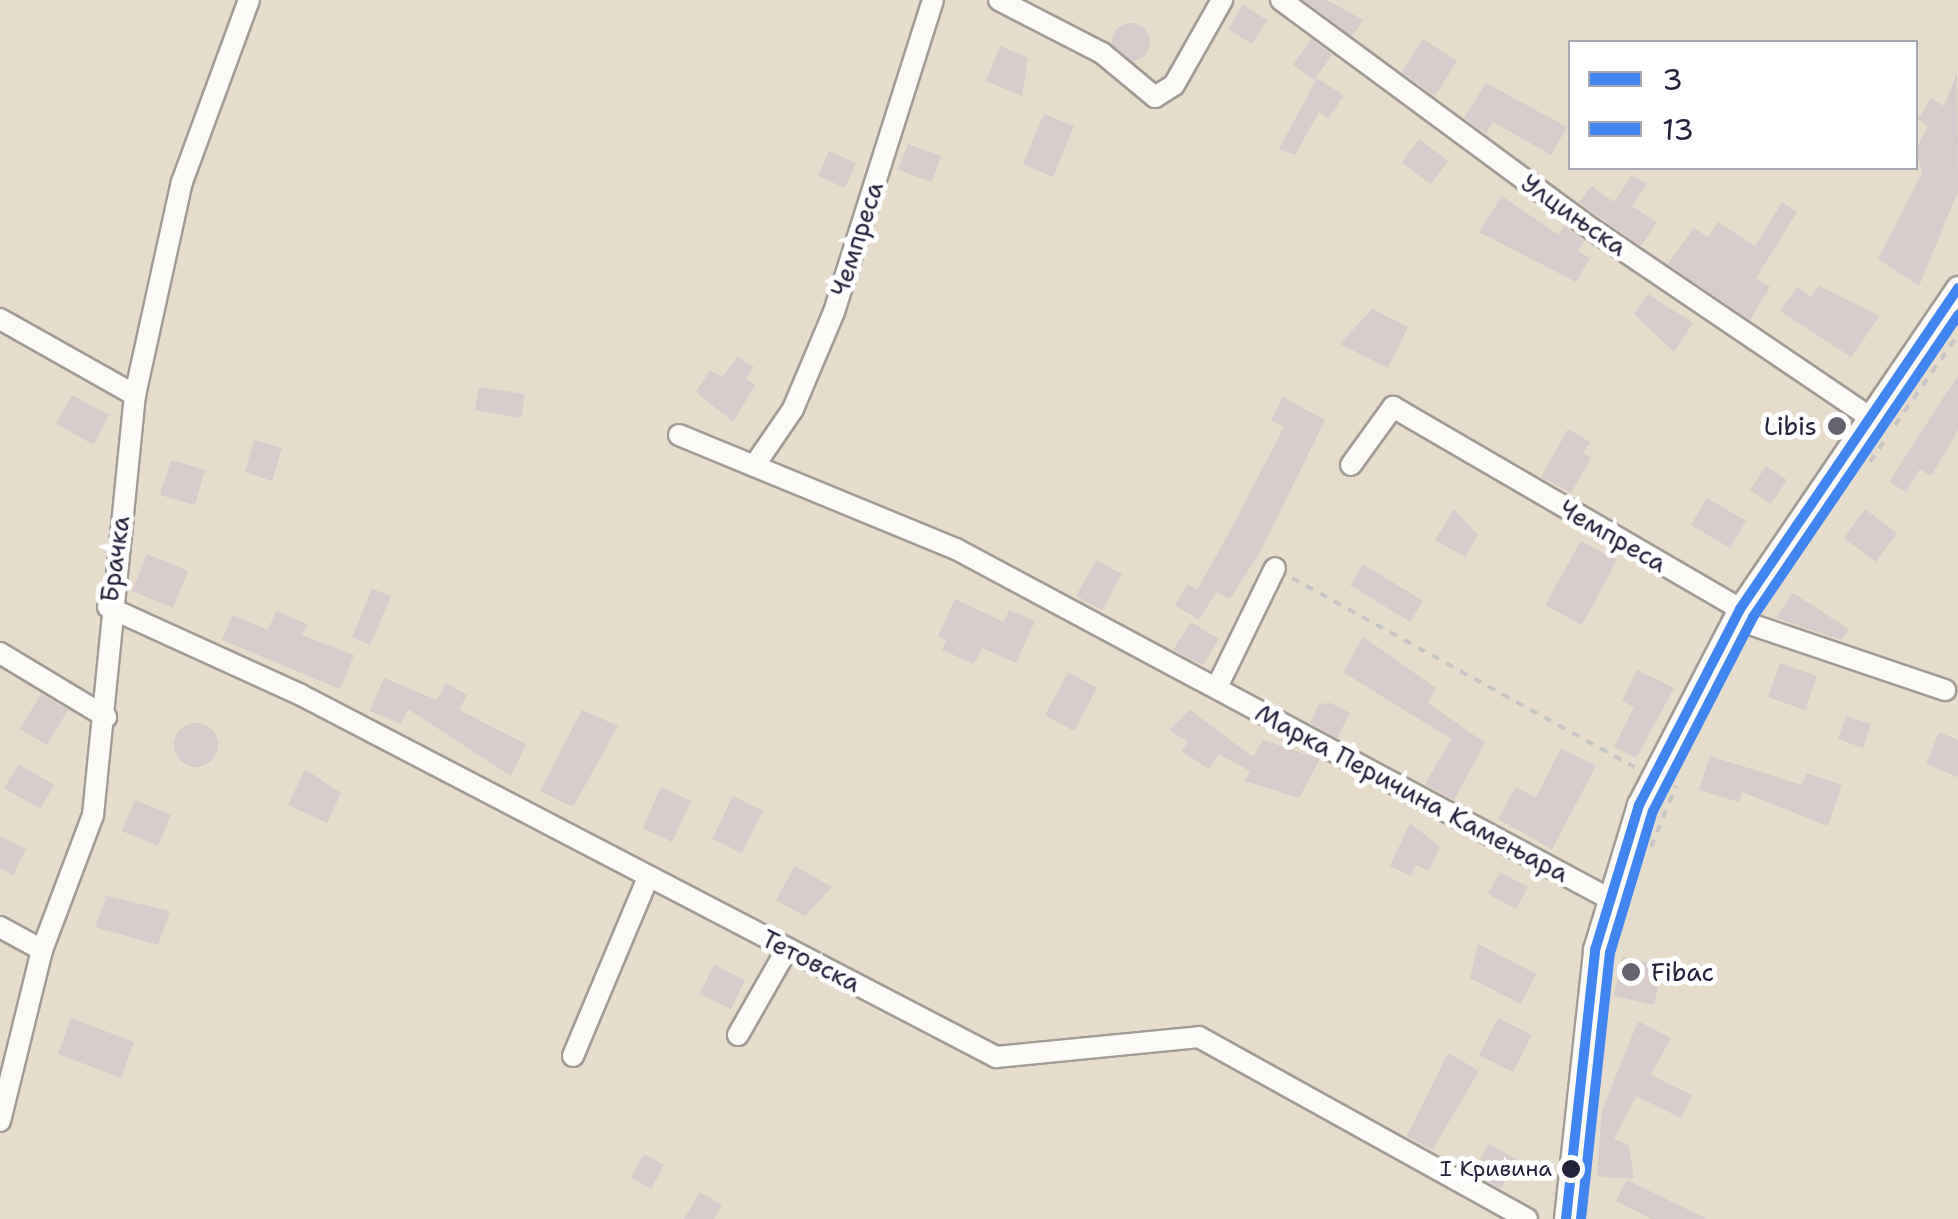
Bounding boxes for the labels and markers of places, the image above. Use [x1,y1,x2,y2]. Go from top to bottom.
place label: Libis [1764,411,1817,441]
marker: Libis [1826,415,1848,437]
place label: Fibac [1651,957,1714,987]
marker: Fibac [1620,961,1642,983]
place label: I Кривина [1440,1156,1552,1182]
marker: I Кривина [1561,1159,1581,1179]

